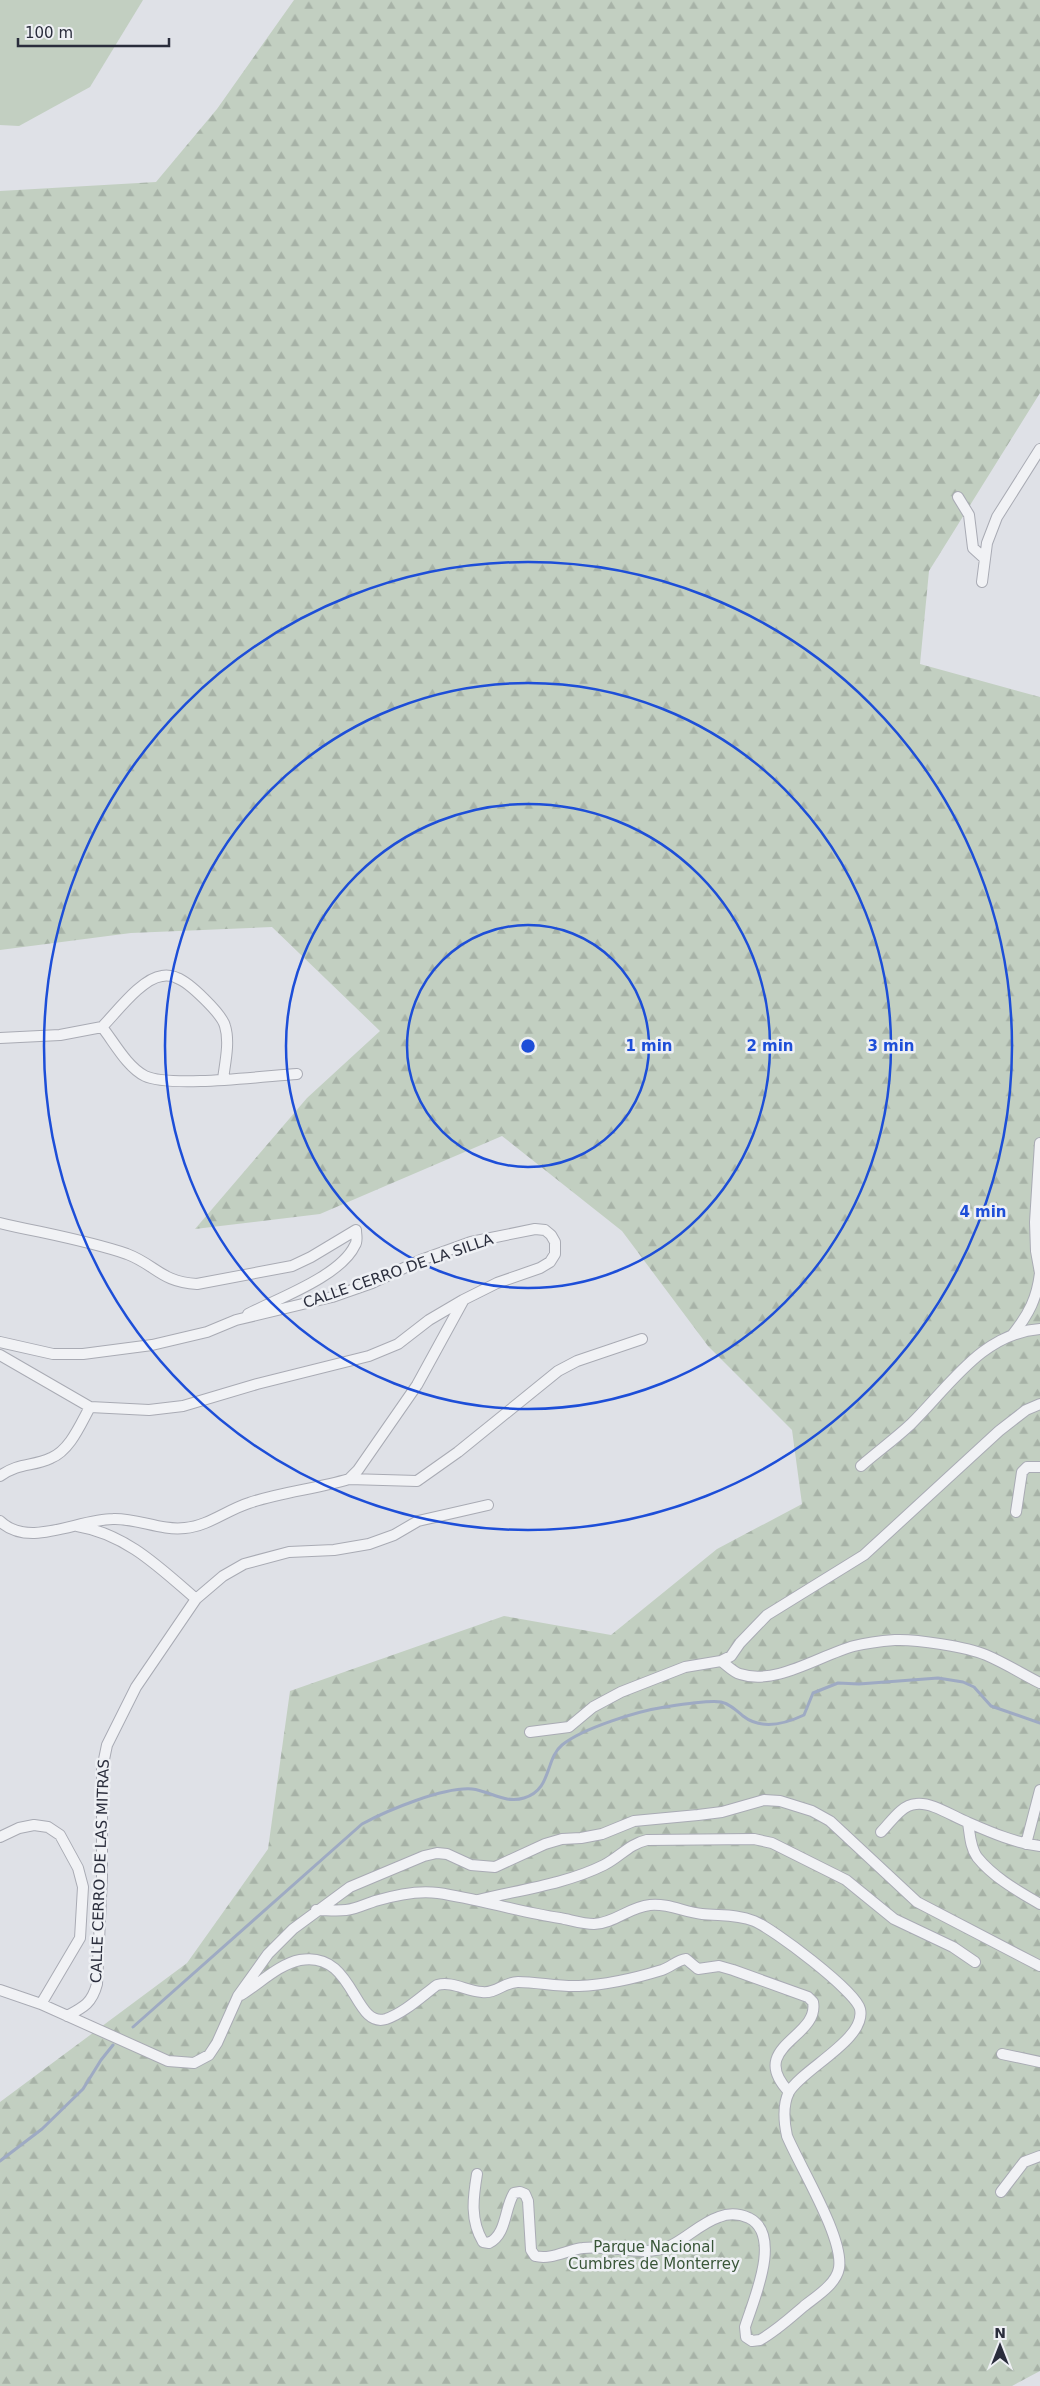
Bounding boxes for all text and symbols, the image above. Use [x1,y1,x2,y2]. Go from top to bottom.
scale bar [18,15,169,47]
text: 100 m [25,24,73,42]
centre of rings [519,1037,537,1055]
text: 1 min [625,1037,673,1055]
text: 2 min [746,1037,794,1055]
text: 3 min [867,1037,915,1055]
text: 4 min [959,1203,1007,1221]
street label: CALLE CERRO DE LA SILLA [301,1230,496,1312]
street label: CALLE CERRO DE LAS MITRAS [87,1759,113,1983]
park label: Parque Nacional Cumbres de Monterrey [568,2238,740,2273]
north arrow [975,2321,1025,2371]
text: N [994,2325,1006,2341]

